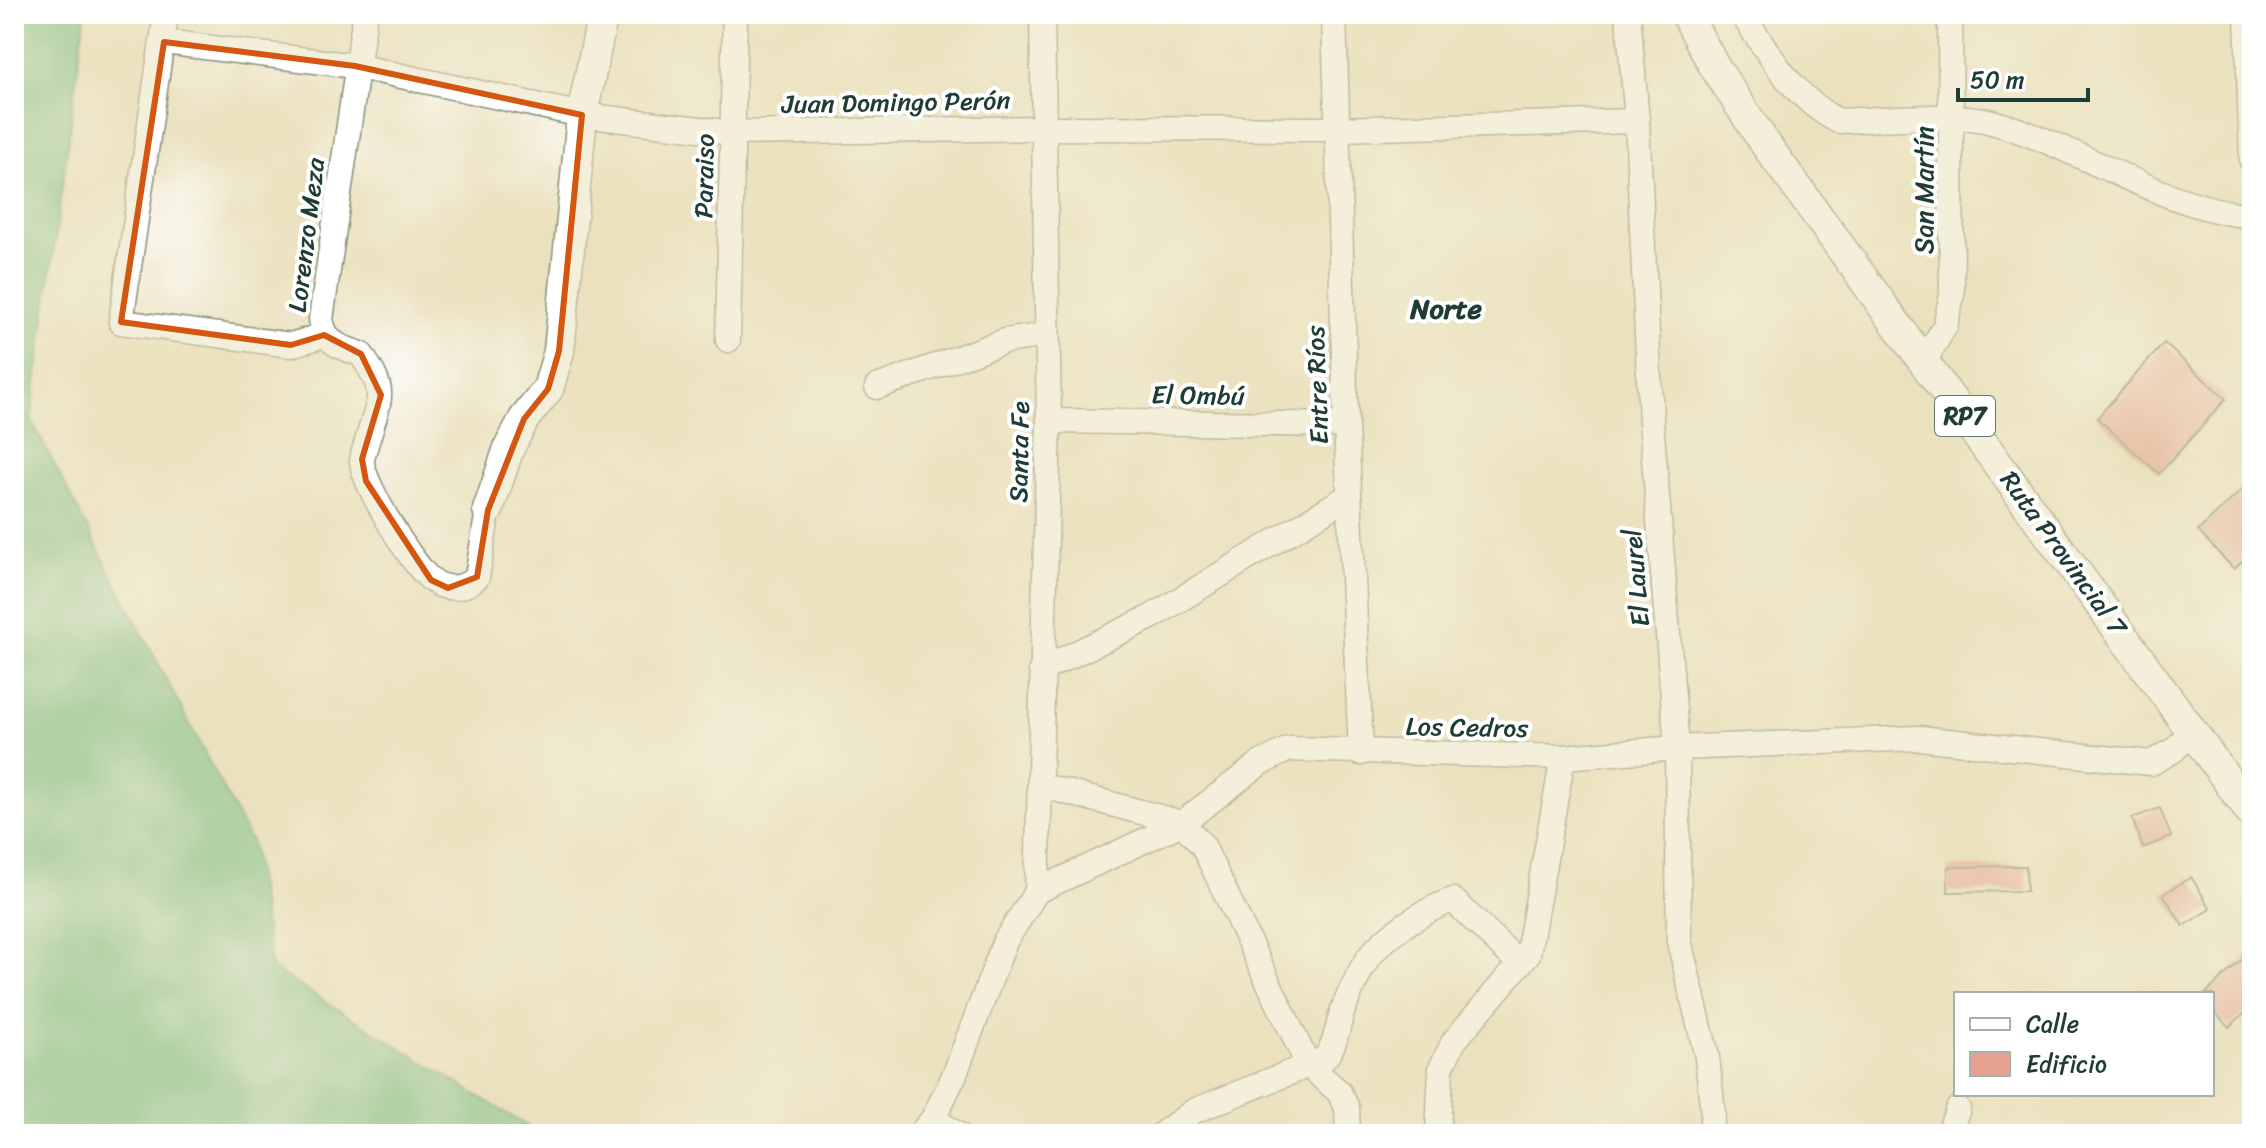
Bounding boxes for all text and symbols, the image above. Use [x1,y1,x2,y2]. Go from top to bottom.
scale bar [1958,52,2088,102]
text: 50 m [1970,59,2025,101]
street label: Juan Domingo Perón [780,77,1011,127]
street label: San Martín [1901,126,1947,254]
street label: Paraiso [680,133,728,219]
street label: Lorenzo Meza [274,154,338,315]
district label: Norte [1409,284,1482,333]
street label: Entre Ríos [1292,324,1342,445]
street label: El Ombú [1151,371,1245,419]
road number: RP7 [1935,396,1995,436]
street label: Santa Fe [995,401,1043,503]
street label: Ruta Provincial 7 [1988,461,2141,647]
street label: El Laurel [1609,526,1663,629]
street label: Los Cedros [1405,703,1530,751]
legend [1954,992,2214,1096]
text: Calle [2026,1003,2079,1045]
text: Edificio [2026,1043,2107,1085]

